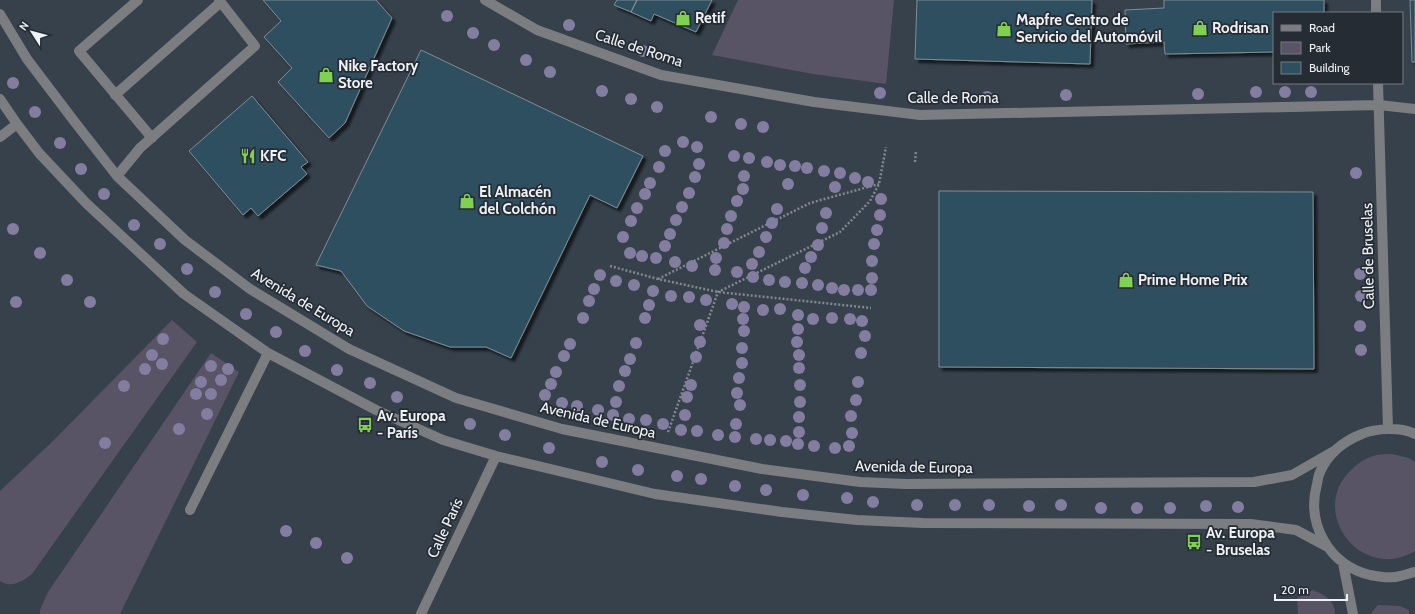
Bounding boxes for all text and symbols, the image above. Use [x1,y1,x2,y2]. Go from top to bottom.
shop icon: Retif [674,9,692,27]
place label: Retif [695,9,726,27]
place label: Mapfre Centro de Servicio del Automóvil [1016,11,1162,46]
north arrow [12,12,52,52]
legend [1273,12,1403,84]
text: N [16,19,32,33]
shop icon: Rodrisan [1191,19,1209,37]
place label: Rodrisan [1212,19,1269,37]
shop icon: Mapfre Centro de Servicio del Automóvil [995,20,1013,38]
text: Road [1309,20,1335,35]
street label: Calle de Roma [593,25,686,71]
text: Park [1309,40,1331,55]
place label: Nike Factory Store [338,57,419,92]
text: Building [1309,60,1351,75]
shop icon: Nike Factory Store [317,66,335,84]
street label: Calle de Roma [907,89,999,107]
restaurant icon: KFC [239,147,257,165]
place label: KFC [260,147,286,165]
place label: El Almacén del Colchón [479,183,556,218]
shop icon: El Almacén del Colchón [458,192,476,210]
street label: Calle de Bruselas [1358,203,1378,309]
street label: Avenida de Europa [248,264,359,340]
shop icon: Prime Home Prix [1117,271,1135,289]
place label: Prime Home Prix [1138,271,1248,289]
street label: Avenida de Europa [539,398,658,442]
place label: Av. Europa - París [377,407,446,442]
bus stop icon: Av. Europa - París [356,416,374,434]
street label: Avenida de Europa [855,457,974,477]
street label: Calle París [423,495,467,561]
place label: Av. Europa - Bruselas [1206,524,1275,559]
bus stop icon: Av. Europa - Bruselas [1185,533,1203,551]
scale bar [1275,576,1347,602]
text: 20 m [1281,582,1309,597]

